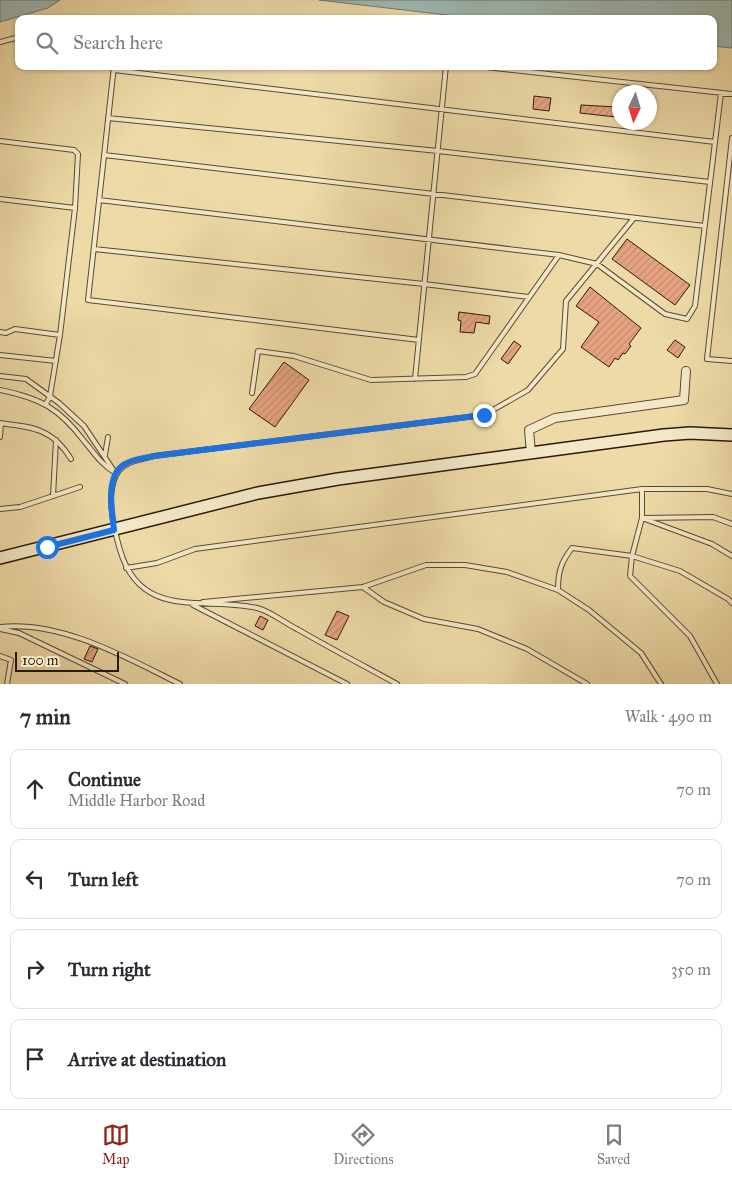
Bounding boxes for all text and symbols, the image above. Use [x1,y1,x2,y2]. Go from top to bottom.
search box [15,15,717,70]
icon: search [33,29,61,57]
text: Search here [73,31,163,54]
north arrow [612,85,657,130]
route end [473,404,496,427]
route start [36,536,59,559]
scale bar [15,649,119,672]
text: 100 m [22,652,59,669]
text: 7 min [20,704,71,730]
text: Walk · 490 m [625,707,712,726]
text: Continue [68,768,141,791]
icon: ahead [21,775,49,803]
text: 70 m [676,780,711,799]
text: Middle Harbor Road [68,791,205,810]
icon: left [21,865,49,893]
text: Turn left [68,868,138,891]
text: 70 m [676,870,711,889]
icon: right [21,955,49,983]
text: Turn right [68,958,151,981]
text: 350 m [671,960,711,979]
icon: arrive [21,1045,49,1073]
text: Arrive at destination [68,1048,226,1071]
tab: Map [102,1121,130,1168]
tab: Directions [333,1121,394,1168]
tab: Saved [597,1121,630,1168]

